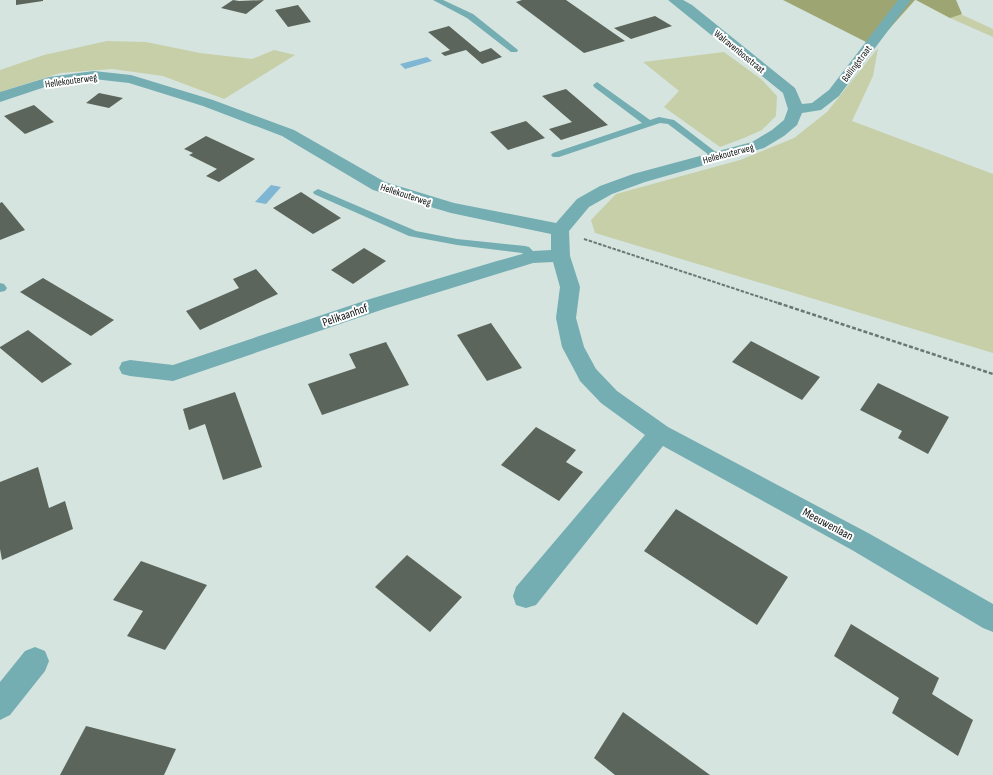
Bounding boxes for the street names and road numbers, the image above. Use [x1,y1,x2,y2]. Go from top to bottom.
street label: Walravenbosstraat [711,27,767,76]
street label: Ballingstraat [839,43,874,84]
street label: Hellekouterweg [44,71,98,91]
street label: Hellekouterweg [701,141,755,167]
street label: Hellekouterweg [379,181,432,209]
street label: Pelikaanhof [320,301,370,330]
street label: Meeuwenlaan [800,505,856,544]

